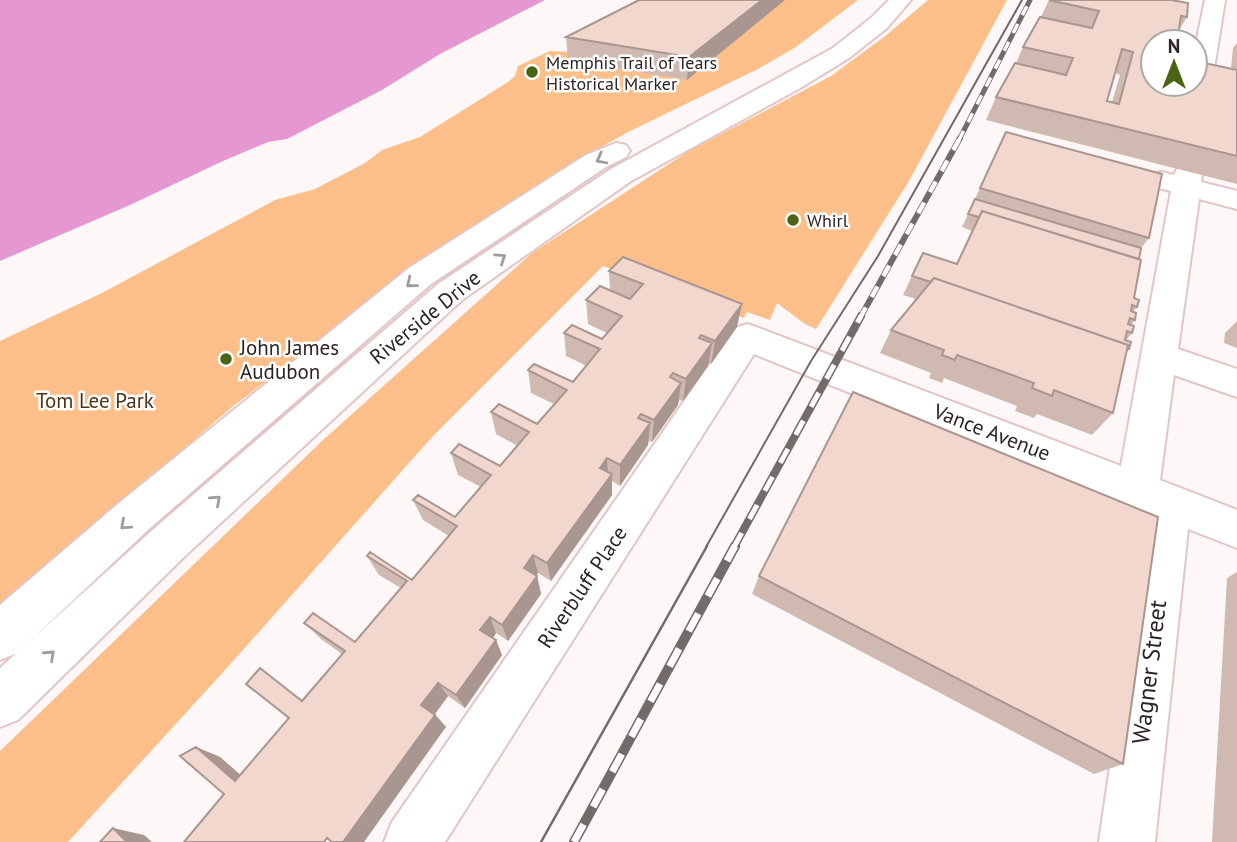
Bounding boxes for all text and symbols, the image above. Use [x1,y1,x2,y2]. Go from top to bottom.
north arrow [1139,28,1209,98]
text: N [1168,34,1180,58]
place label: Memphis Trail of Tears Historical Marker [546,51,717,95]
marker: Memphis Trail of Tears Historical Marker [524,64,540,80]
one-way arrow [596,150,608,164]
place label: Whirl [807,209,849,232]
marker: Whirl [785,212,801,228]
one-way arrow [493,253,506,266]
street label: Riverside Drive [364,264,486,370]
one-way arrow [406,275,419,287]
place label: John James Audubon [239,334,339,385]
marker: John James Audubon [218,351,234,367]
park label: Tom Lee Park [36,387,154,414]
street label: Vance Avenue [929,397,1054,467]
one-way arrow [208,496,221,509]
one-way arrow [120,517,133,529]
street label: Riverbluff Place [531,521,633,653]
street label: Wagner Street [1125,598,1173,746]
one-way arrow [42,651,55,664]

